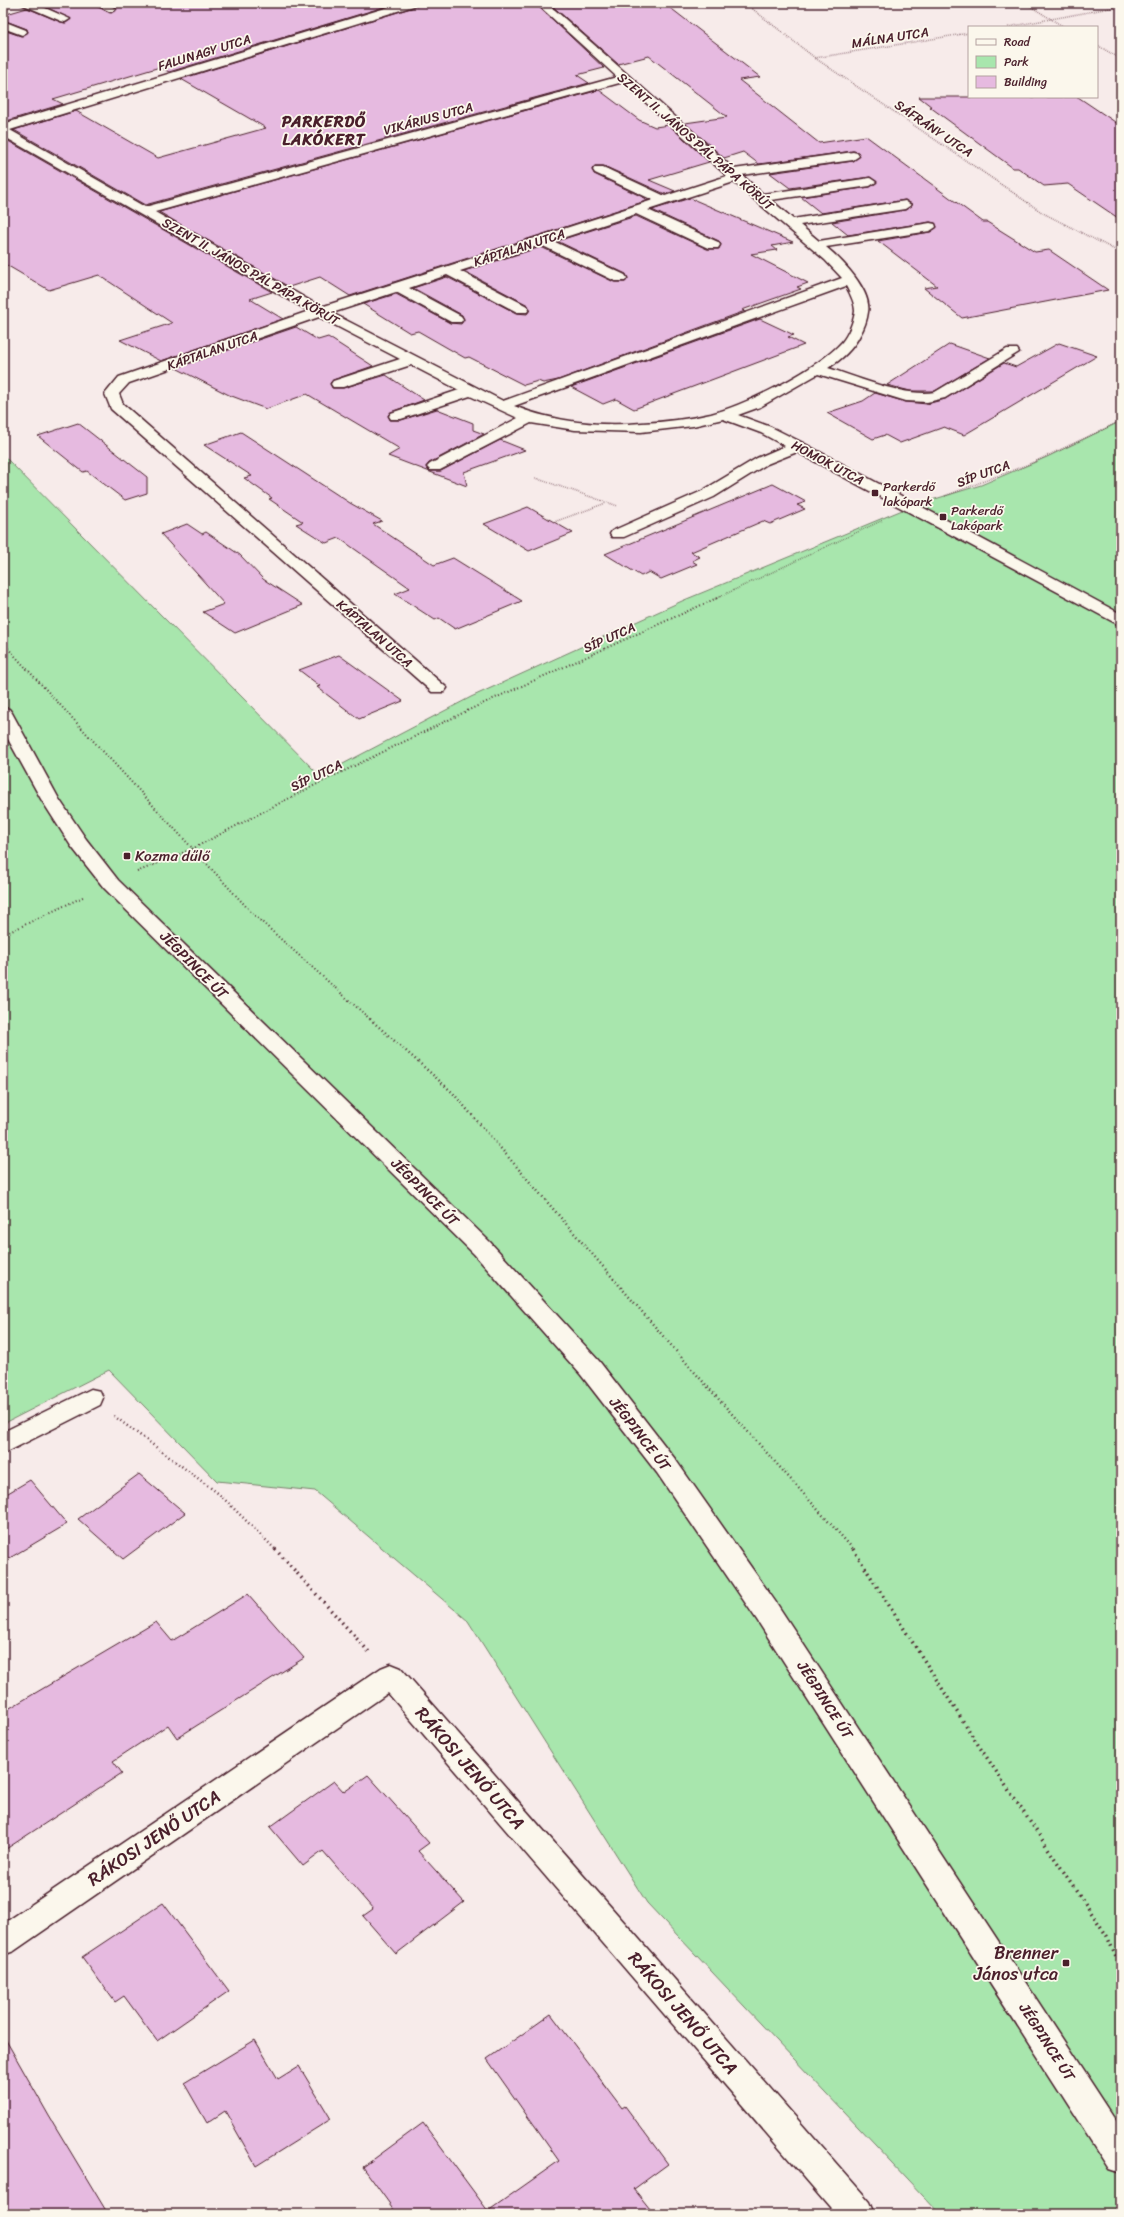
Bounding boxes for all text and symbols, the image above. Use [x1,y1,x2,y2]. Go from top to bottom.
street label: MÁLNA UTCA [850,20,930,55]
legend [968,26,1098,98]
street label: FALUNAGY UTCA [155,27,254,78]
text: Road [1004,31,1031,53]
text: Park [1004,51,1029,73]
street label: SZENT II. JÁNOS PÁL PÁPA KÖRÚT [612,67,780,217]
text: Building [1004,71,1047,93]
street label: SÁFRÁNY UTCA [890,94,978,163]
street label: VIKÁRIUS UTCA [381,95,476,141]
district label: PARKERDŐ LAKÓKERT [282,107,366,154]
street label: SZENT II. JÁNOS PÁL PÁPA KÖRÚT [158,211,345,332]
street label: KÁPTALAN UTCA [470,222,568,273]
street label: KÁPTALAN UTCA [163,324,261,377]
street label: HOMOK UTCA [787,434,868,491]
street label: SÍP UTCA [953,453,1013,494]
place label: Parkerdő lakópark [883,475,937,513]
marker: Parkerdő lakópark [870,488,880,498]
place label: Parkerdő Lakópark [951,499,1005,537]
marker: Parkerdő Lakópark [938,512,948,522]
street label: KÁPTALAN UTCA [331,593,418,673]
street label: SÍP UTCA [579,616,639,659]
street label: SÍP UTCA [286,753,346,798]
place label: Kozma dűlő [135,843,211,869]
marker: Kozma dűlő [122,851,132,861]
street label: JÉGPINCE ÚT [153,924,236,1007]
street label: JÉGPINCE ÚT [384,1151,467,1234]
street label: JÉGPINCE ÚT [602,1390,678,1478]
street label: JÉGPINCE ÚT [789,1655,861,1746]
street label: RÁKOSI JENŐ UTCA [407,1699,533,1837]
street label: RÁKOSI JENŐ UTCA [81,1781,227,1895]
place label: Brenner János utca [973,1937,1060,1990]
street label: RÁKOSI JENŐ UTCA [620,1944,746,2082]
marker: Brenner János utca [1061,1958,1071,1968]
street label: JÉGPINCE ÚT [1011,1997,1083,2088]

